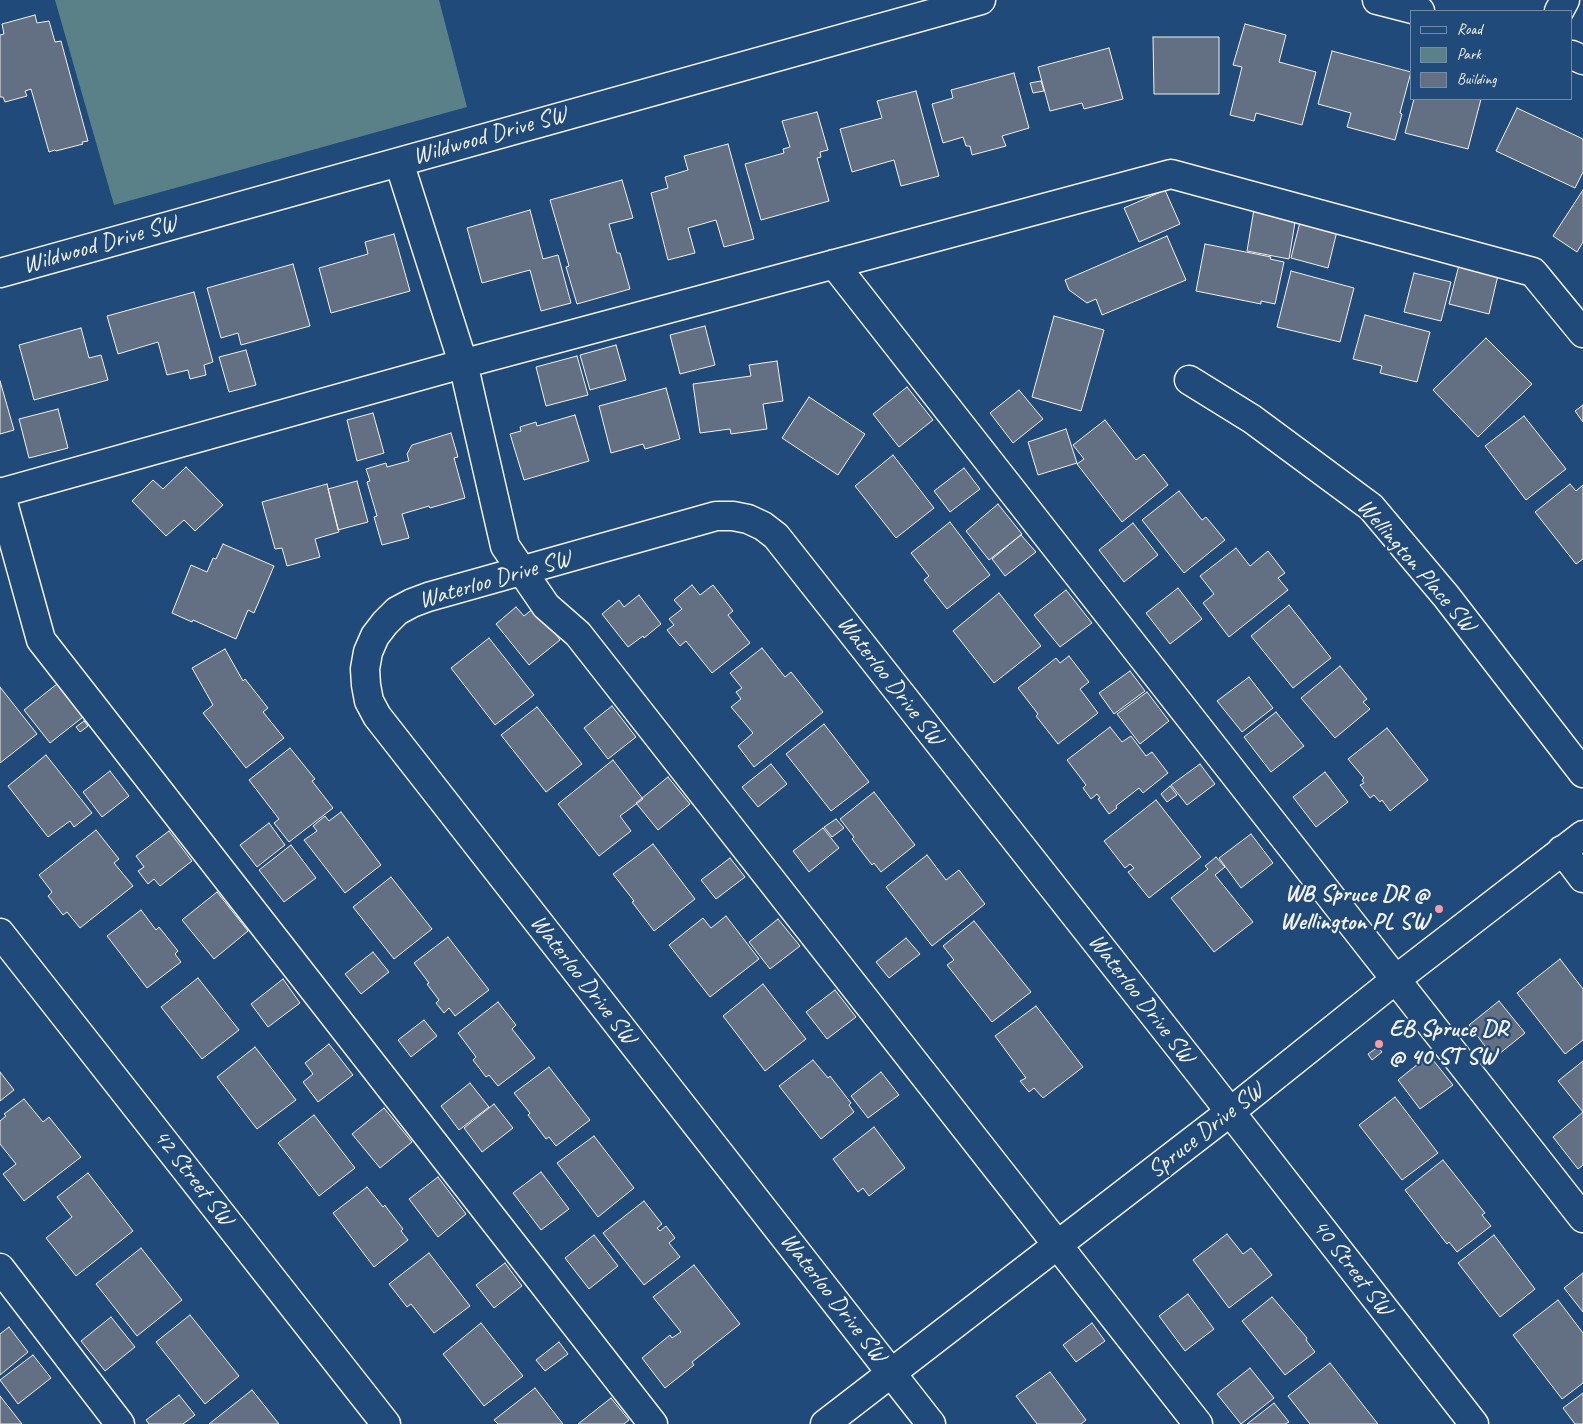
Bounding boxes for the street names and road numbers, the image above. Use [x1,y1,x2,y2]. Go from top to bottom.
street label: Wildwood Drive SW [410,100,570,172]
street label: Wildwood Drive SW [20,209,180,281]
street label: Wellington Place SW [1350,493,1482,639]
street label: Waterloo Drive SW [415,544,575,616]
street label: Waterloo Drive SW [830,610,950,752]
street label: Waterloo Drive SW [523,909,643,1051]
street label: Waterloo Drive SW [1081,928,1201,1070]
street label: Spruce Drive SW [1142,1077,1270,1185]
street label: 42 Street SW [146,1124,240,1232]
street label: 40 Street SW [1305,1214,1399,1322]
street label: Waterloo Drive SW [773,1227,893,1369]

